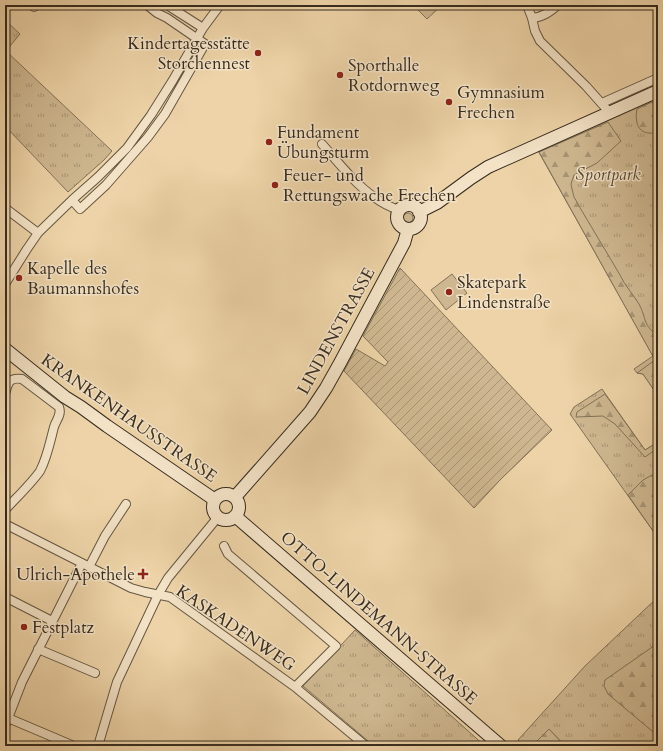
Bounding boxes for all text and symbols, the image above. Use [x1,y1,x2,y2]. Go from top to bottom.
place label: Kindertagesstätte Storchennest [127,32,251,75]
marker: Kindertagesstätte Storchennest [253,48,263,58]
place label: Sporthalle Rotdornweg [348,54,440,97]
marker: Sporthalle Rotdornweg [335,70,345,80]
place label: Gymnasium Frechen [457,81,546,124]
marker: Gymnasium Frechen [444,97,454,107]
place label: Fundament Übungsturm [277,121,370,164]
marker: Fundament Übungsturm [264,137,274,147]
park label: Sportpark [575,163,641,186]
place label: Feuer- und Rettungswache Frechen [283,164,456,207]
marker: Feuer- und Rettungswache Frechen [270,180,280,190]
place label: Kapelle des Baumannshofes [27,257,139,300]
street label: LINDENSTRASSE [292,263,380,399]
place label: Skatepark Lindenstraße [457,271,551,314]
marker: Kapelle des Baumannshofes [14,273,24,283]
marker: Skatepark Lindenstraße [444,287,454,297]
street label: KRANKENHAUSSTRASSE [36,348,222,488]
street label: OTTO-LINDEMANN-STRASSE [276,526,482,710]
place label: Ulrich-Apothele [16,563,135,586]
marker: Ulrich-Apothele [138,569,148,579]
street label: KASKADENWEG [172,579,301,677]
place label: Festplatz [32,616,95,639]
marker: Festplatz [19,622,29,632]

